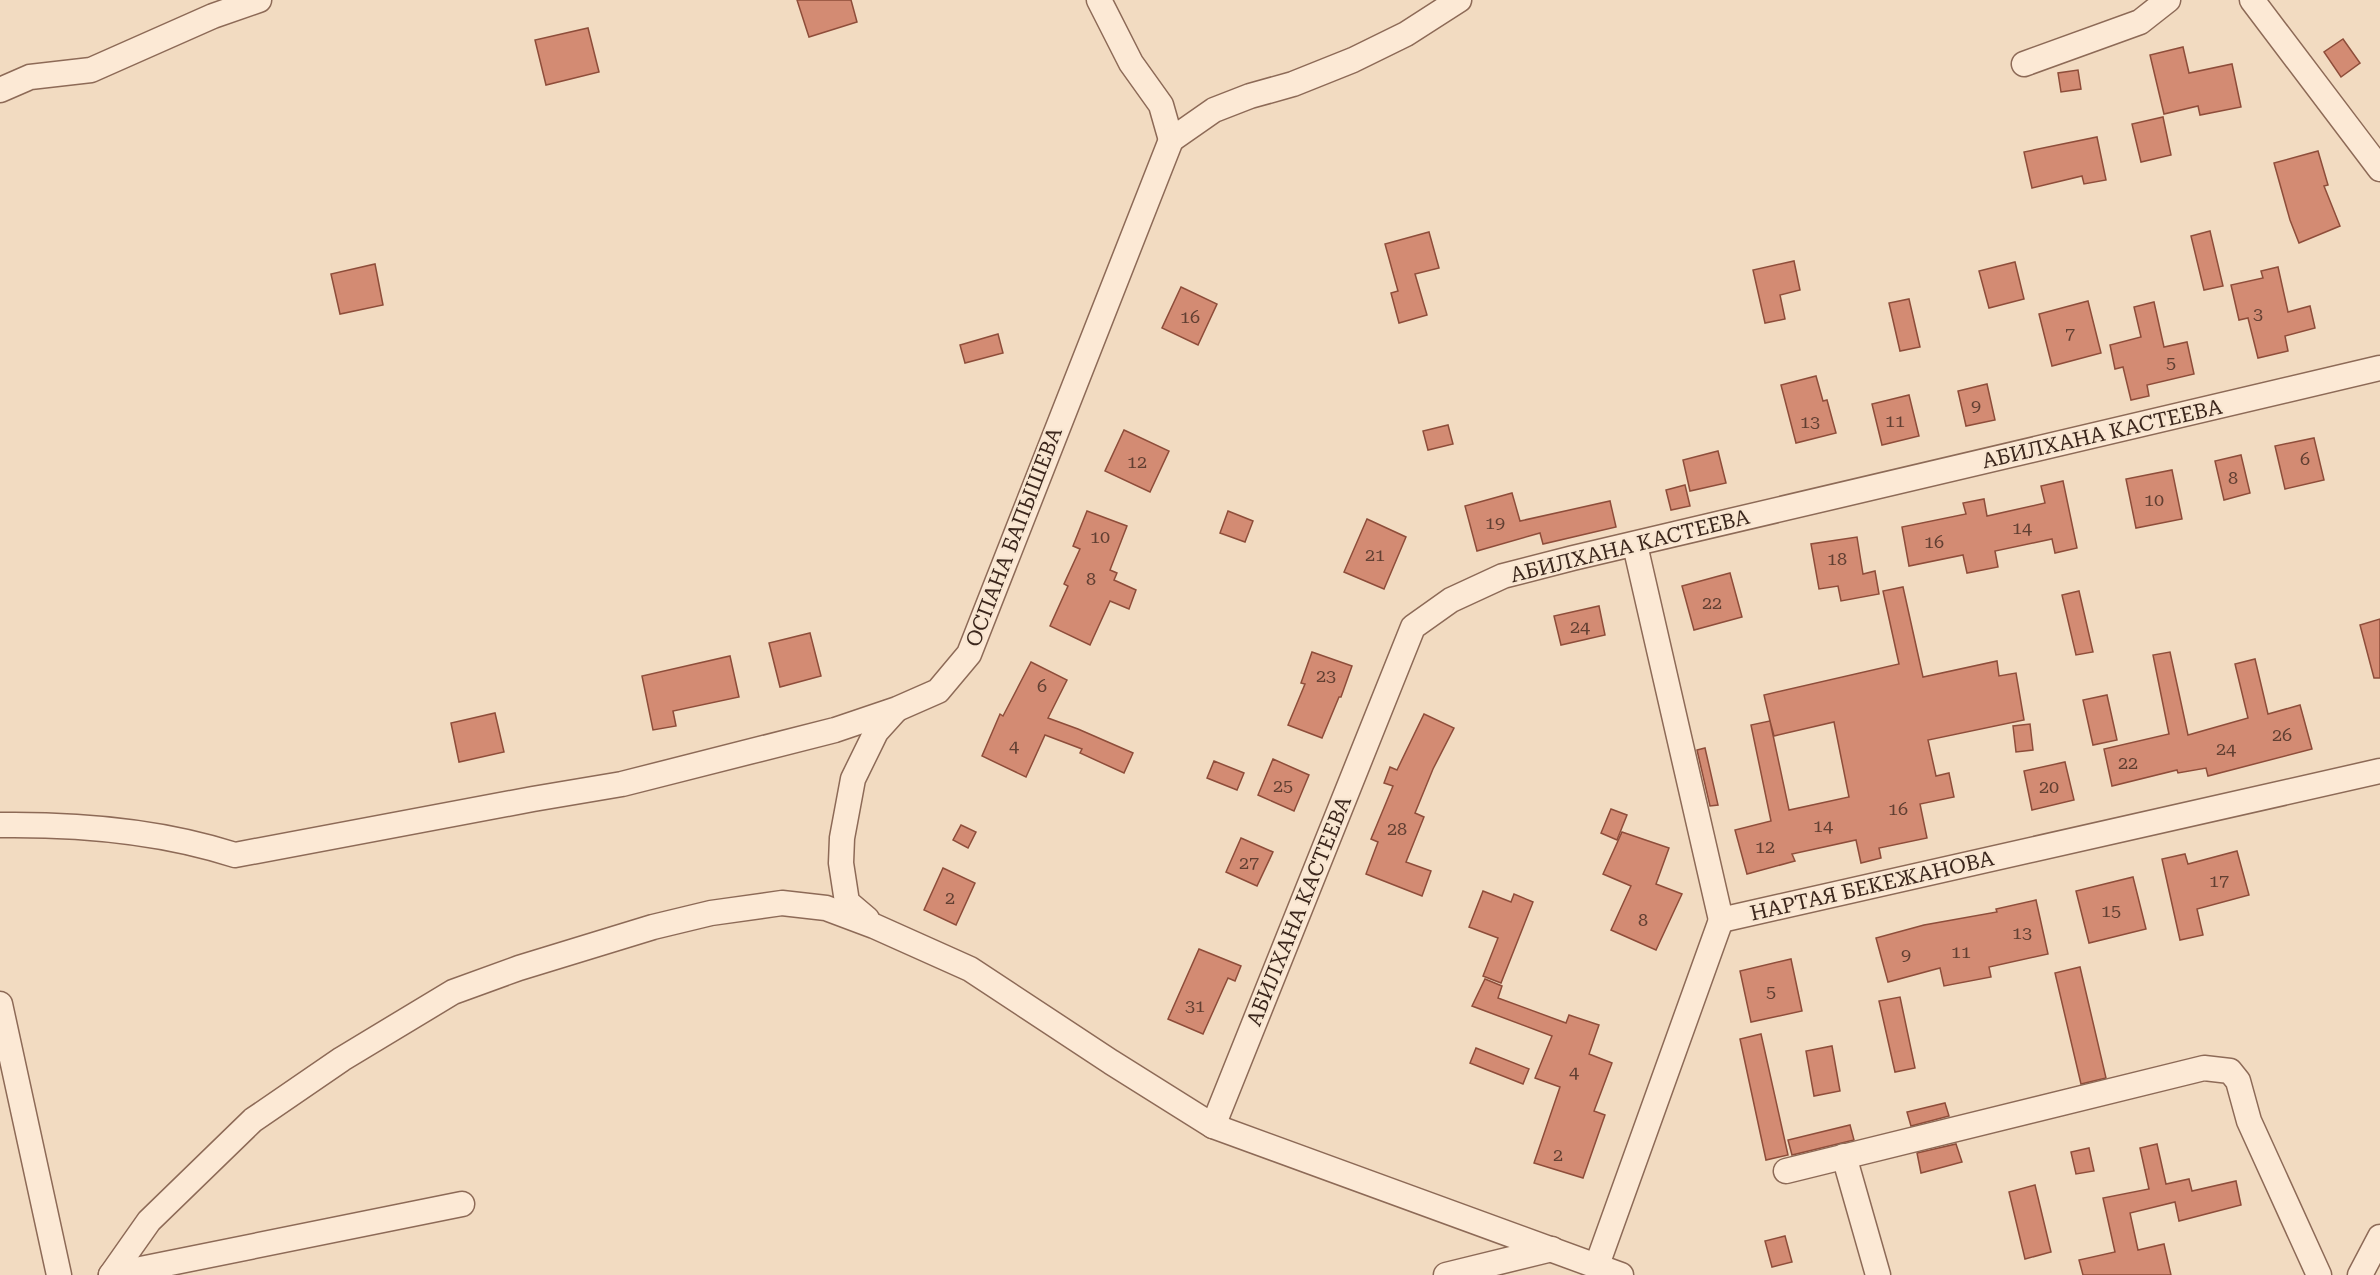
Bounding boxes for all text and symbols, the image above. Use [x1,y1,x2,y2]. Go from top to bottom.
house number: 3 [2253,303,2263,324]
house number: 16 [1180,306,1200,327]
house number: 7 [2065,323,2075,344]
house number: 5 [2166,352,2176,373]
house number: 9 [1971,395,1981,416]
street label: АБИЛХАНА КАСТЕЕВА [1980,395,2225,473]
house number: 11 [1885,410,1905,431]
house number: 13 [1800,411,1820,432]
street label: ОСПАНА БАПЫШЕВА [961,424,1067,650]
house number: 6 [2300,448,2310,469]
house number: 12 [1127,451,1147,472]
house number: 8 [2228,467,2238,488]
house number: 10 [2144,489,2164,510]
street label: АБИЛХАНА КАСТЕЕВА [1508,505,1752,587]
house number: 19 [1485,512,1505,533]
house number: 14 [2012,517,2032,538]
house number: 10 [1090,526,1110,547]
house number: 16 [1924,531,1944,552]
house number: 21 [1365,544,1385,565]
house number: 18 [1827,548,1847,569]
house number: 8 [1086,568,1096,589]
house number: 22 [1702,592,1722,613]
house number: 24 [1570,616,1590,637]
house number: 23 [1316,665,1336,686]
house number: 6 [1037,675,1047,696]
house number: 26 [2272,724,2292,745]
house number: 4 [1009,735,1019,756]
house number: 24 [2216,738,2236,759]
house number: 22 [2118,752,2138,773]
house number: 25 [1273,775,1293,796]
house number: 20 [2039,776,2059,797]
street label: АБИЛХАНА КАСТЕЕВА [1242,792,1356,1029]
house number: 16 [1888,798,1908,819]
house number: 14 [1813,815,1833,836]
house number: 28 [1387,818,1407,839]
house number: 12 [1755,836,1775,857]
street label: НАРТАЯ БЕКЕЖАНОВА [1748,846,1997,926]
house number: 27 [1239,852,1259,873]
house number: 17 [2209,870,2229,891]
house number: 2 [945,887,955,908]
house number: 15 [2101,900,2121,921]
house number: 8 [1638,909,1648,930]
house number: 13 [2012,922,2032,943]
house number: 11 [1951,941,1971,962]
house number: 9 [1901,944,1911,965]
house number: 5 [1766,981,1776,1002]
house number: 31 [1185,995,1205,1016]
house number: 4 [1569,1061,1579,1082]
house number: 2 [1553,1144,1563,1165]

